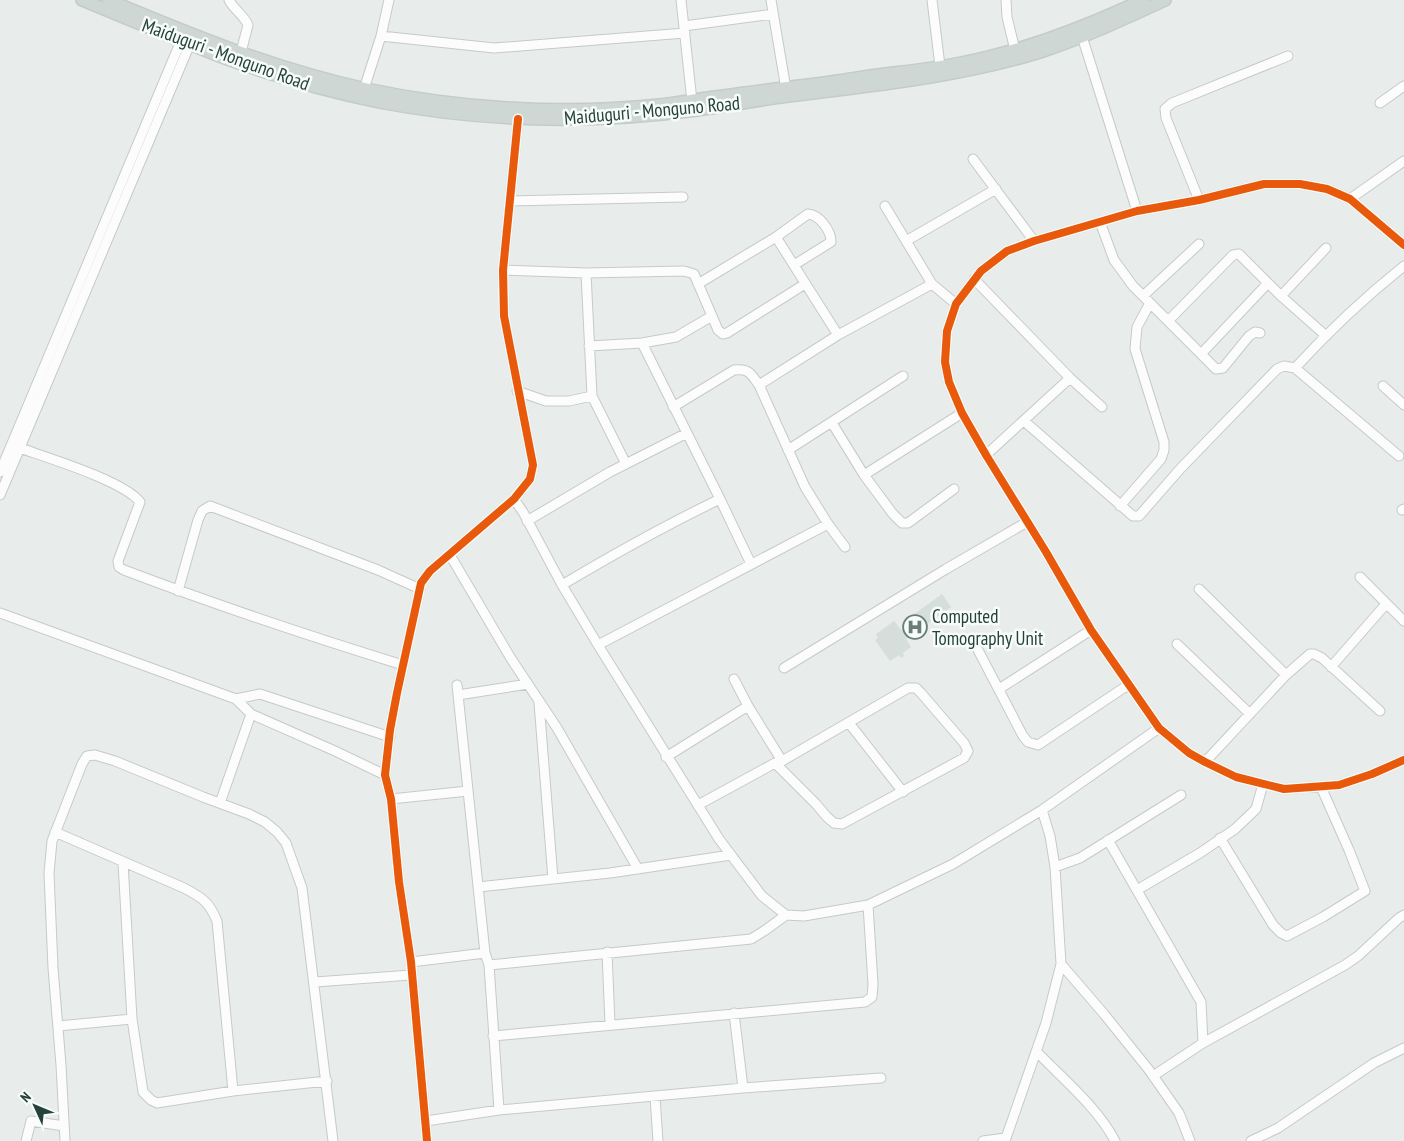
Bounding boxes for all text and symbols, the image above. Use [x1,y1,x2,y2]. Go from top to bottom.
street label: Maiduguri - Monguno Road [139,13,313,95]
street label: Maiduguri - Monguno Road [563,90,741,130]
place label: Computed Tomography Unit [932,604,1044,650]
hospital icon: Computed Tomography Unit [902,614,928,640]
north arrow [10,1081,60,1131]
text: N [17,1088,35,1106]

